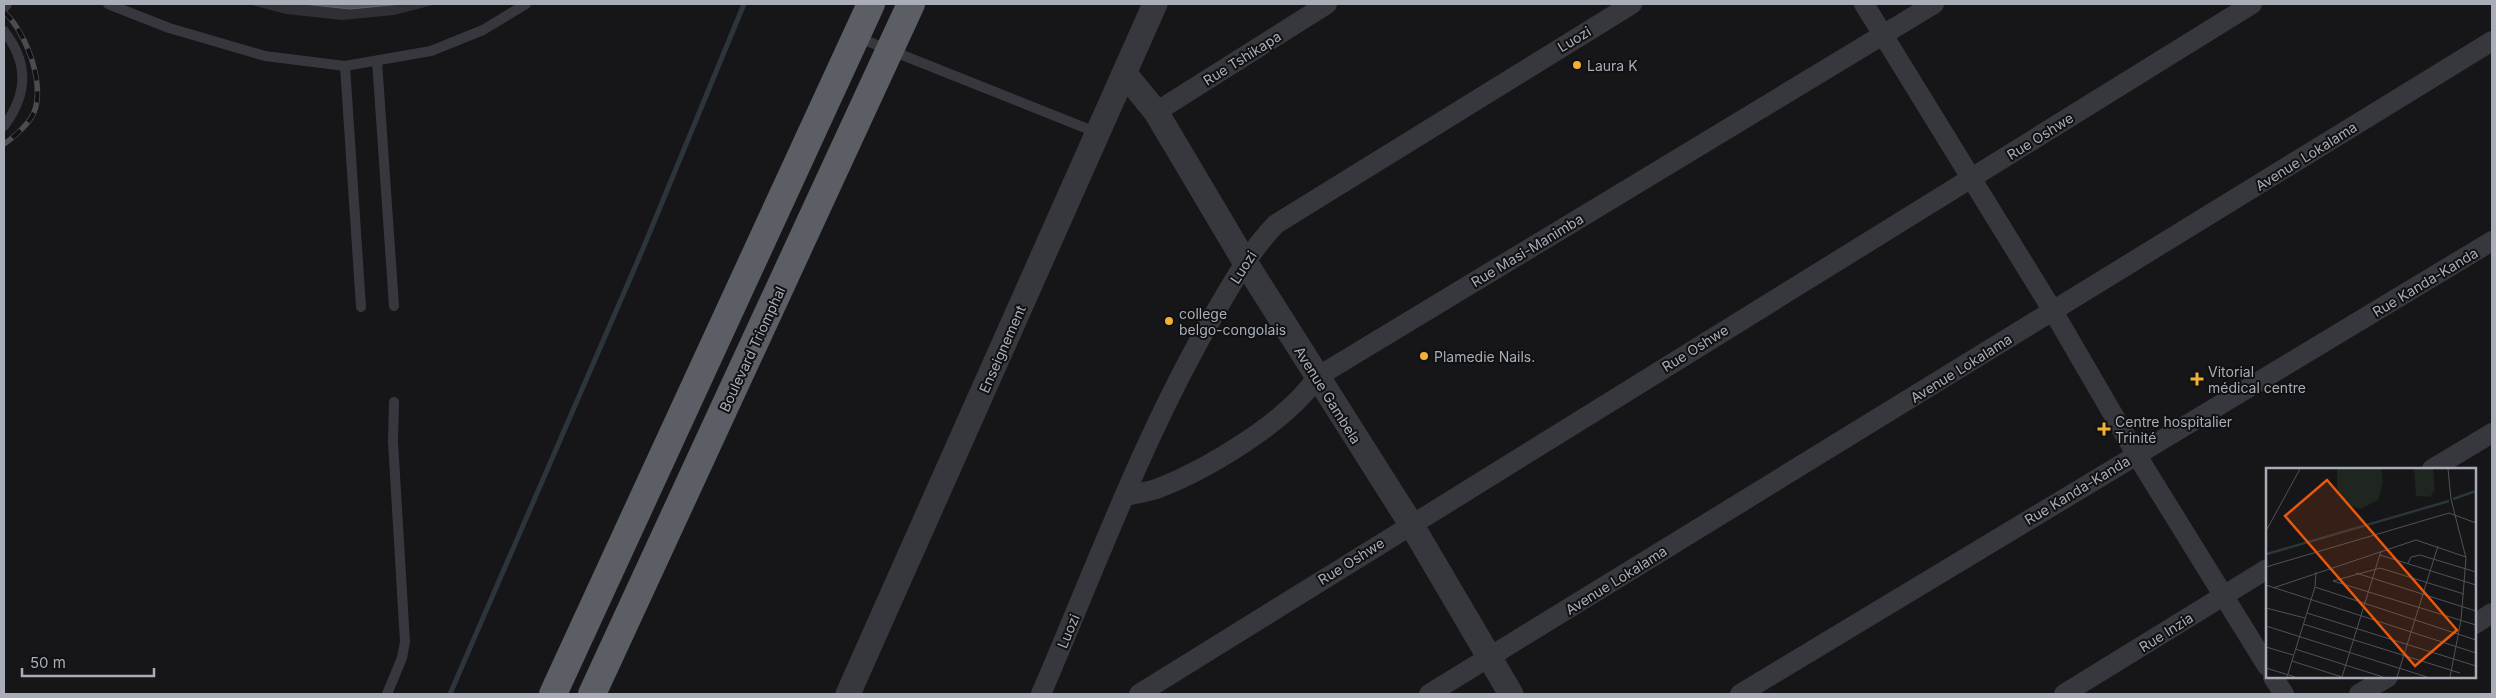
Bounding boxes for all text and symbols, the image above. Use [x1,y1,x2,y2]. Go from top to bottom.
street label: Luozi [1554,23,1594,55]
street label: Rue Tshikapa [1200,27,1284,89]
place label: Laura K [1587,57,1638,74]
marker: Laura K [1571,59,1583,71]
street label: Rue Oshwe [2004,109,2076,163]
street label: Avenue Lokalama [2252,118,2360,194]
street label: Rue Masi-Manimba [1468,210,1586,290]
street label: Rue Kanda-Kanda [2369,244,2481,320]
street label: Luozi [1226,247,1260,287]
street label: Boulevard Triomphal [716,284,788,414]
street label: Enseignement [975,302,1029,395]
place label: college belgo-congolais [1179,305,1286,338]
marker: college belgo-congolais [1163,315,1175,327]
street label: Rue Oshwe [1659,321,1731,375]
street label: Avenue Lokalama [1907,330,2015,406]
street label: Avenue Gambela [1291,343,1365,447]
place label: Plamedie Nails. [1434,348,1535,365]
marker: Plamedie Nails. [1418,350,1430,362]
place label: Vitorial médical centre [2208,363,2306,396]
marker: Vitorial médical centre [2190,372,2204,386]
place label: Centre hospitalier Trinité [2115,413,2232,446]
marker: Centre hospitalier Trinité [2097,422,2111,436]
street label: Rue Kanda-Kanda [2021,452,2133,528]
inset map [2266,468,2476,678]
street label: Rue Oshwe [1315,534,1387,588]
street label: Avenue Lokalama [1562,542,1670,618]
street label: Rue Inzia [2136,609,2196,655]
street label: Luozi [1053,611,1083,651]
scale bar [22,646,155,678]
text: 50 m [30,653,66,672]

